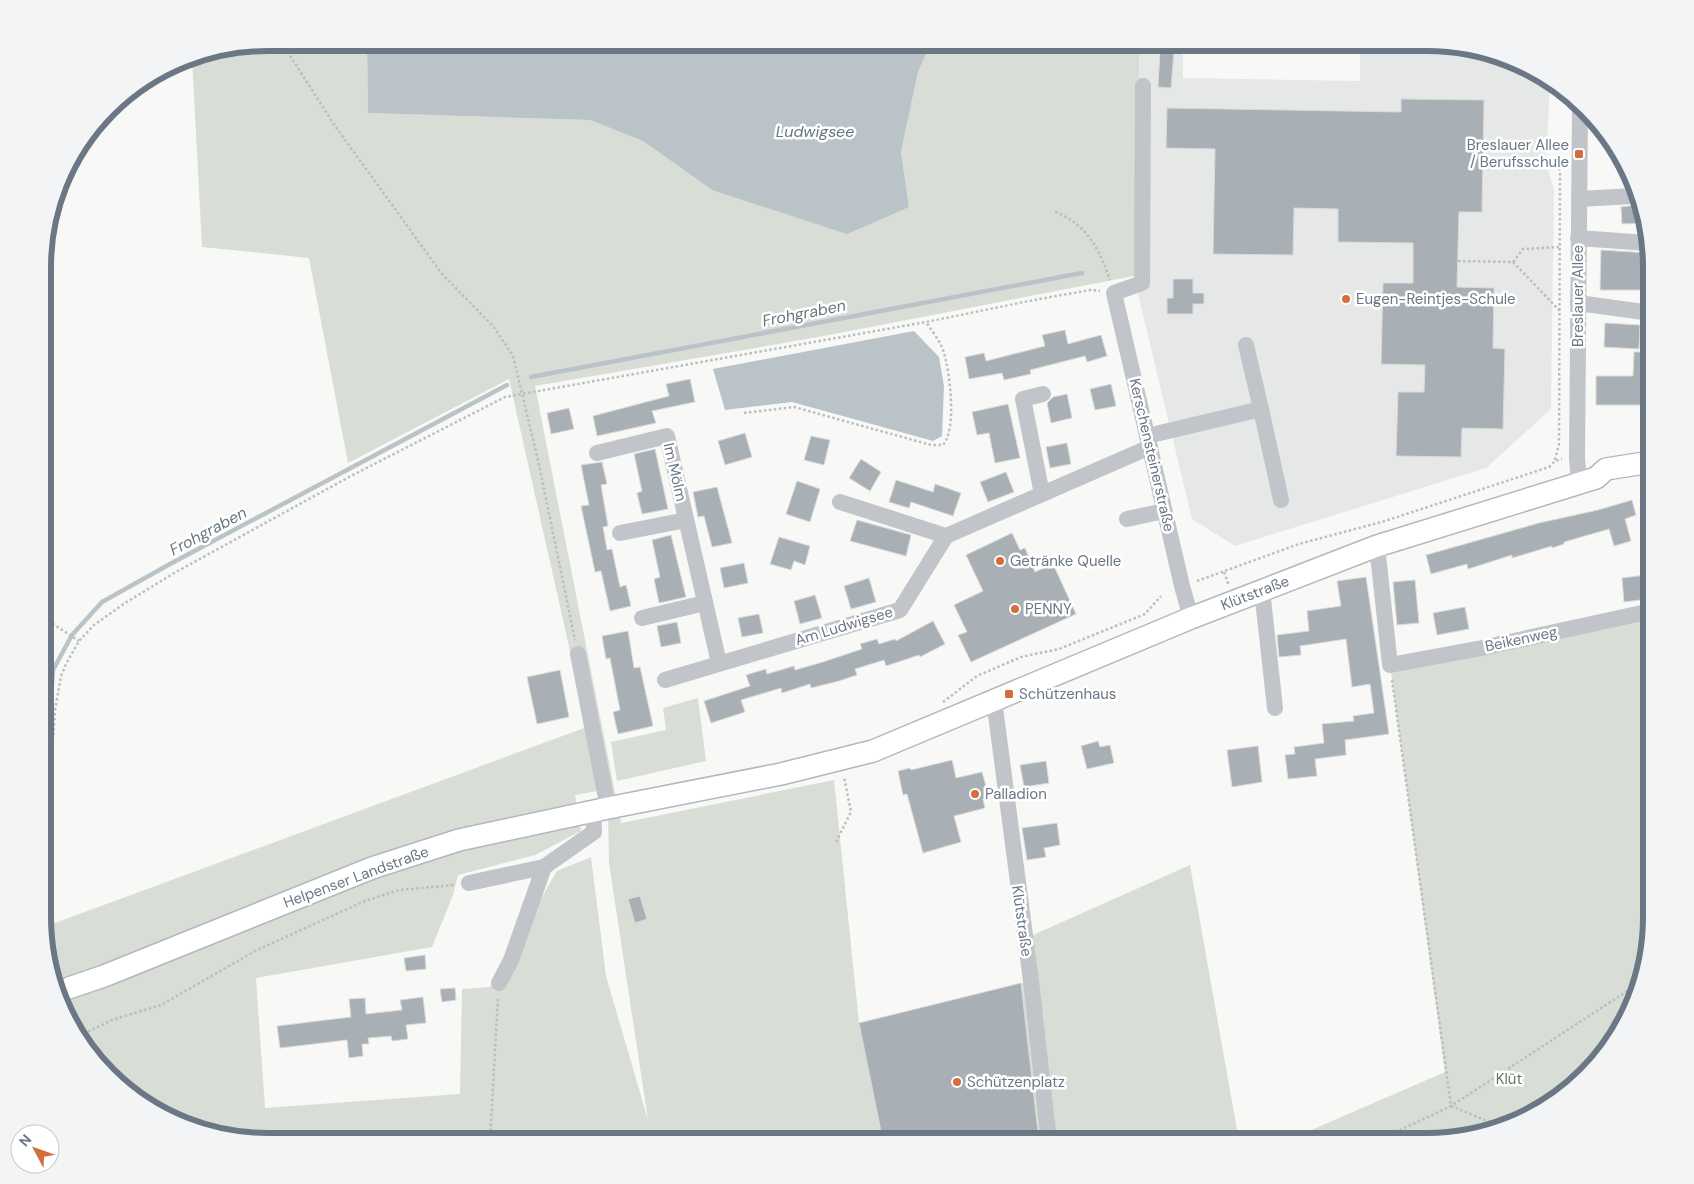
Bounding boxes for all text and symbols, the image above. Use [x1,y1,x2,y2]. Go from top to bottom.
water label: Ludwigsee [776,121,854,142]
place label: Breslauer Allee / Berufsschule [1467,135,1569,172]
marker: Breslauer Allee / Berufsschule [1573,148,1585,160]
street label: Breslauer Allee [1568,245,1588,347]
place label: Eugen-Reintjes-Schule [1356,289,1516,309]
marker: Eugen-Reintjes-Schule [1340,293,1352,305]
water label: Frohgraben [760,295,848,331]
street label: Kerschensteinerstraße [1125,376,1179,534]
street label: Im Mölm [659,441,691,503]
water label: Frohgraben [166,502,250,560]
place label: Getränke Quelle [1010,551,1121,571]
marker: Getränke Quelle [994,555,1006,567]
street label: Klütstraße [1218,571,1292,615]
place label: PENNY [1025,599,1072,619]
street label: Am Ludwigsee [793,602,895,650]
marker: PENNY [1009,603,1021,615]
street label: Beikenweg [1483,622,1559,656]
place label: Schützenhaus [1019,684,1116,704]
marker: Schützenhaus [1003,688,1015,700]
place label: Palladion [985,784,1047,804]
marker: Palladion [969,788,981,800]
street label: Helpenser Landstraße [281,841,431,913]
street label: Klütstraße [1007,884,1037,958]
park label: Klüt [1496,1069,1522,1089]
place label: Schützenplatz [967,1072,1065,1092]
marker: Schützenplatz [951,1076,963,1088]
north arrow [10,1124,60,1174]
text: N [15,1131,35,1150]

